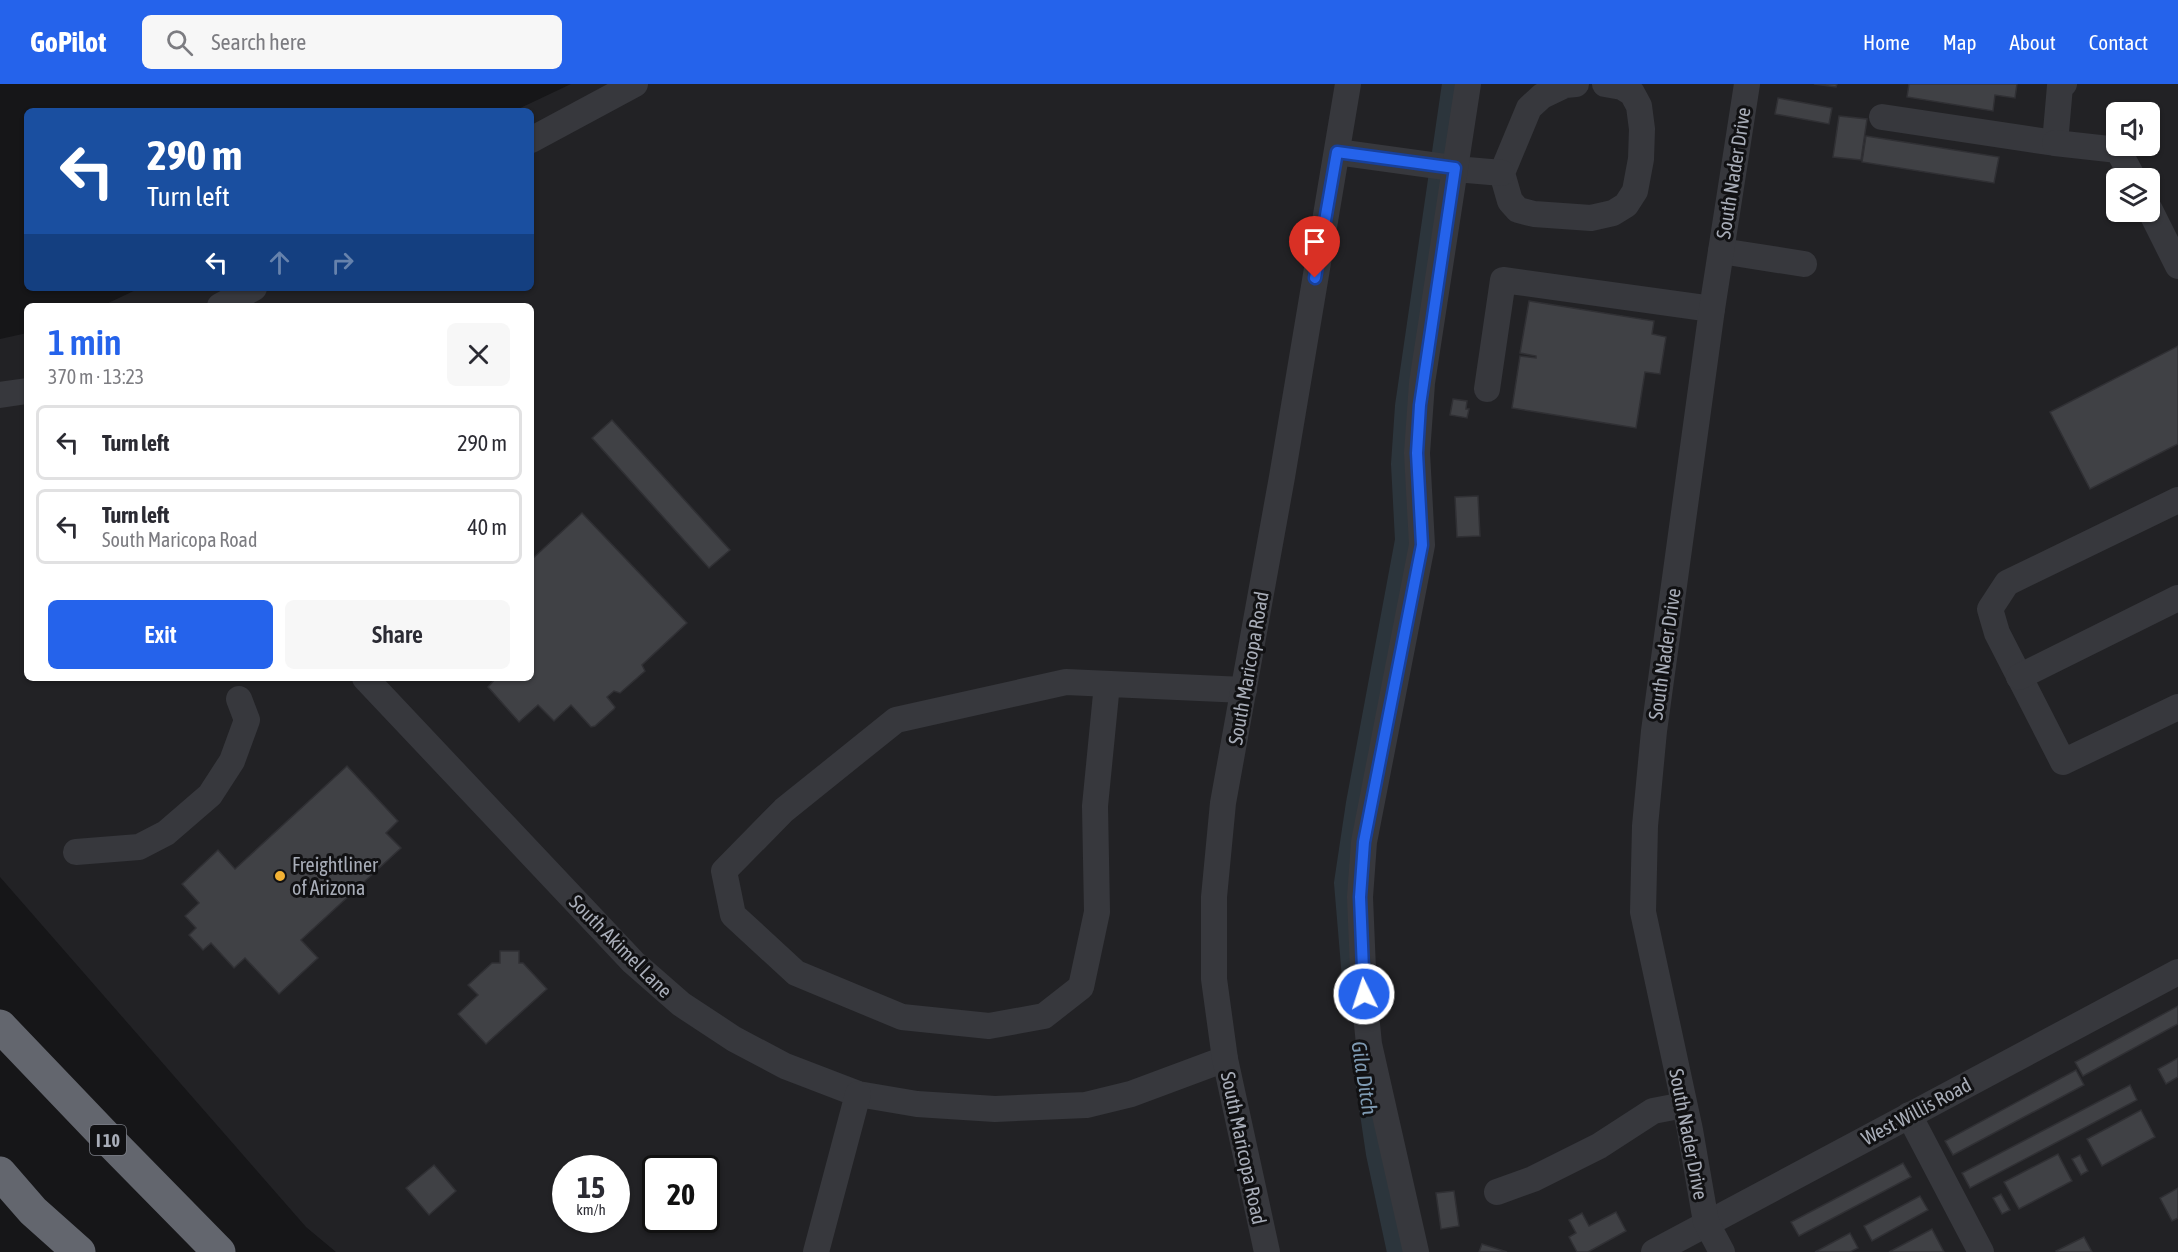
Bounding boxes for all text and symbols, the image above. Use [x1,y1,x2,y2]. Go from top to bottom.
search box [142,15,562,69]
text: GoPilot [30,26,106,58]
icon: search [163,26,196,59]
text: Search here [211,29,306,55]
text: Home [1863,30,1910,54]
text: Map [1943,30,1977,54]
text: About [2010,30,2056,54]
text: Contact [2089,30,2148,54]
map controls [2106,102,2160,222]
button: sound [2106,102,2160,156]
street label: South Nader Drive [1711,106,1755,240]
text: 290 m [147,131,242,179]
icon: left [48,132,126,210]
button: layers [2106,168,2160,222]
text: Turn left [147,181,230,212]
pin [1289,216,1340,278]
icon: arrive [1298,225,1331,258]
icon: left [200,246,233,279]
icon: ahead [263,246,296,279]
icon: right [326,246,359,279]
text: 1 min [48,321,122,363]
button: close [447,323,510,386]
text: 370 m · 13:23 [48,365,144,388]
icon: left [51,426,84,459]
text: Turn left [102,430,169,456]
text: 290 m [457,430,507,456]
text: Turn left [102,502,169,528]
icon: left [51,510,84,543]
text: 40 m [467,514,507,540]
text: South Maricopa Road [102,528,257,551]
street label: South Nader Drive [1643,587,1685,721]
street label: South Maricopa Road [1223,589,1273,747]
button: Exit [48,600,273,669]
button: Share [285,600,510,669]
place label: Freightliner of Arizona [292,853,379,899]
marker: Freightliner of Arizona [273,869,287,883]
street label: South Akimel Lane [565,890,677,1002]
position arrow [1332,962,1396,1026]
water label: Gila Ditch [1347,1039,1383,1117]
street label: South Nader Drive [1665,1067,1713,1201]
street label: South Maricopa Road [1217,1070,1271,1226]
street label: West Willis Road [1857,1072,1975,1150]
road number: I 10 [90,1125,126,1155]
speed limit sign: 20 [642,1155,720,1233]
text: 15 [577,1170,605,1204]
text: km/h [576,1201,606,1218]

